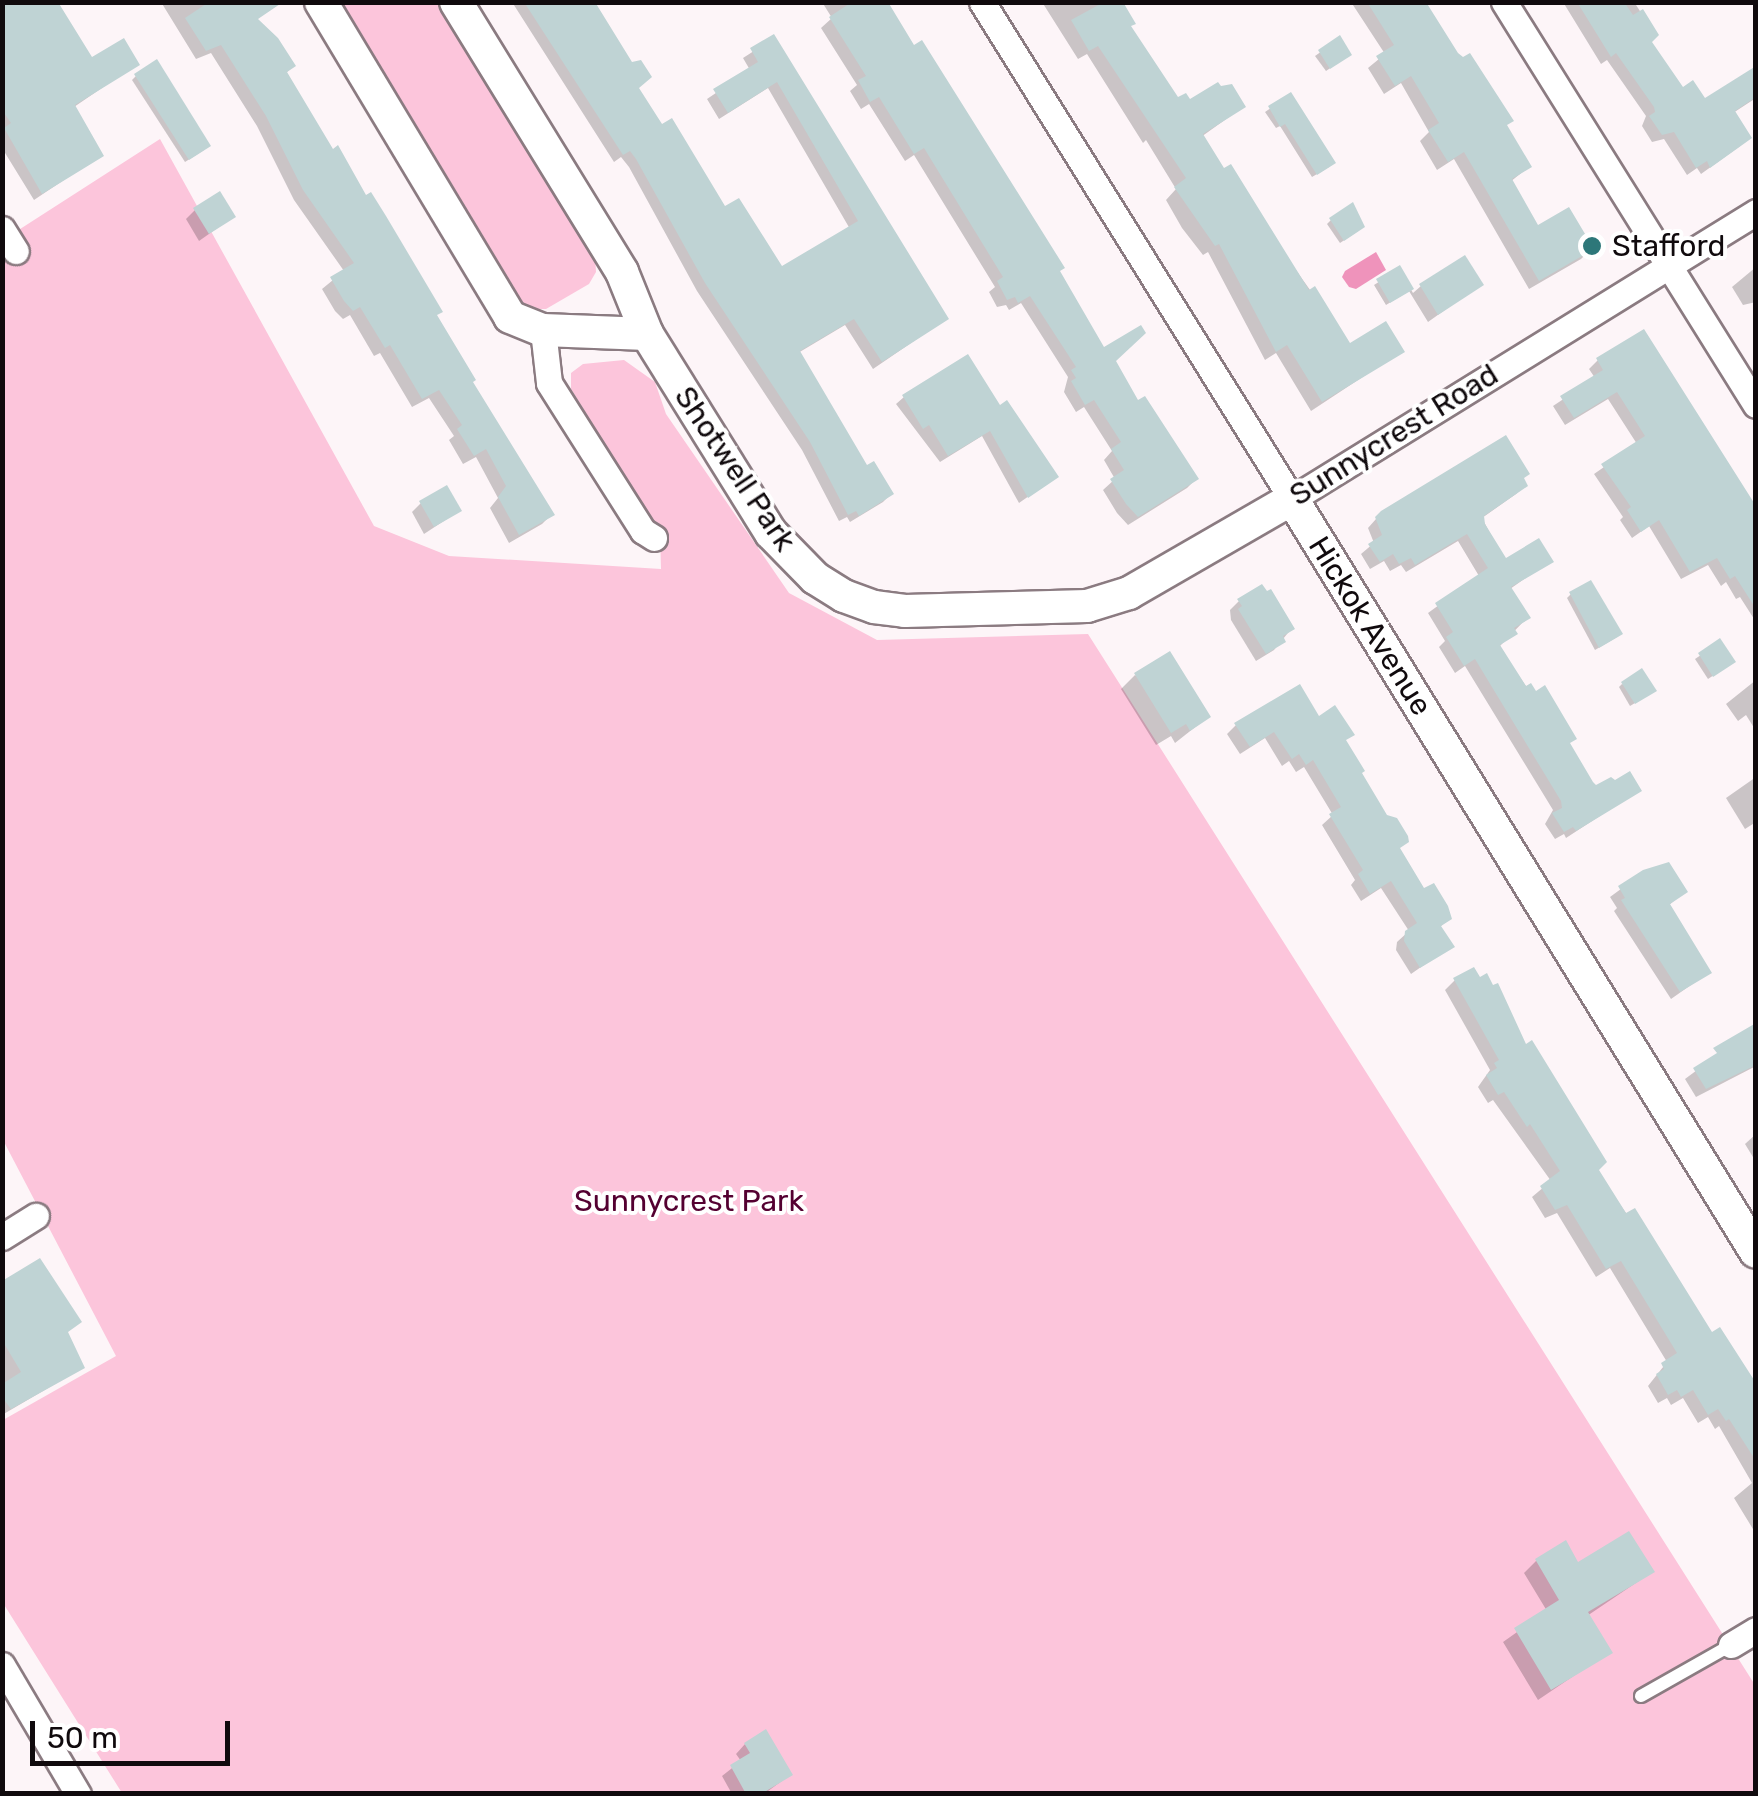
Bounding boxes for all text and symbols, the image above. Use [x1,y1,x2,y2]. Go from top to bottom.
place label: Stafford [1612,228,1725,264]
marker: Stafford [1581,235,1603,257]
street label: Sunnycrest Road [1283,357,1505,513]
street label: Shotwell Park [667,380,803,558]
street label: Hickok Avenue [1300,529,1440,723]
park label: Sunnycrest Park [574,1183,804,1219]
scale bar [35,1701,235,1763]
text: 50 m [47,1720,118,1756]

